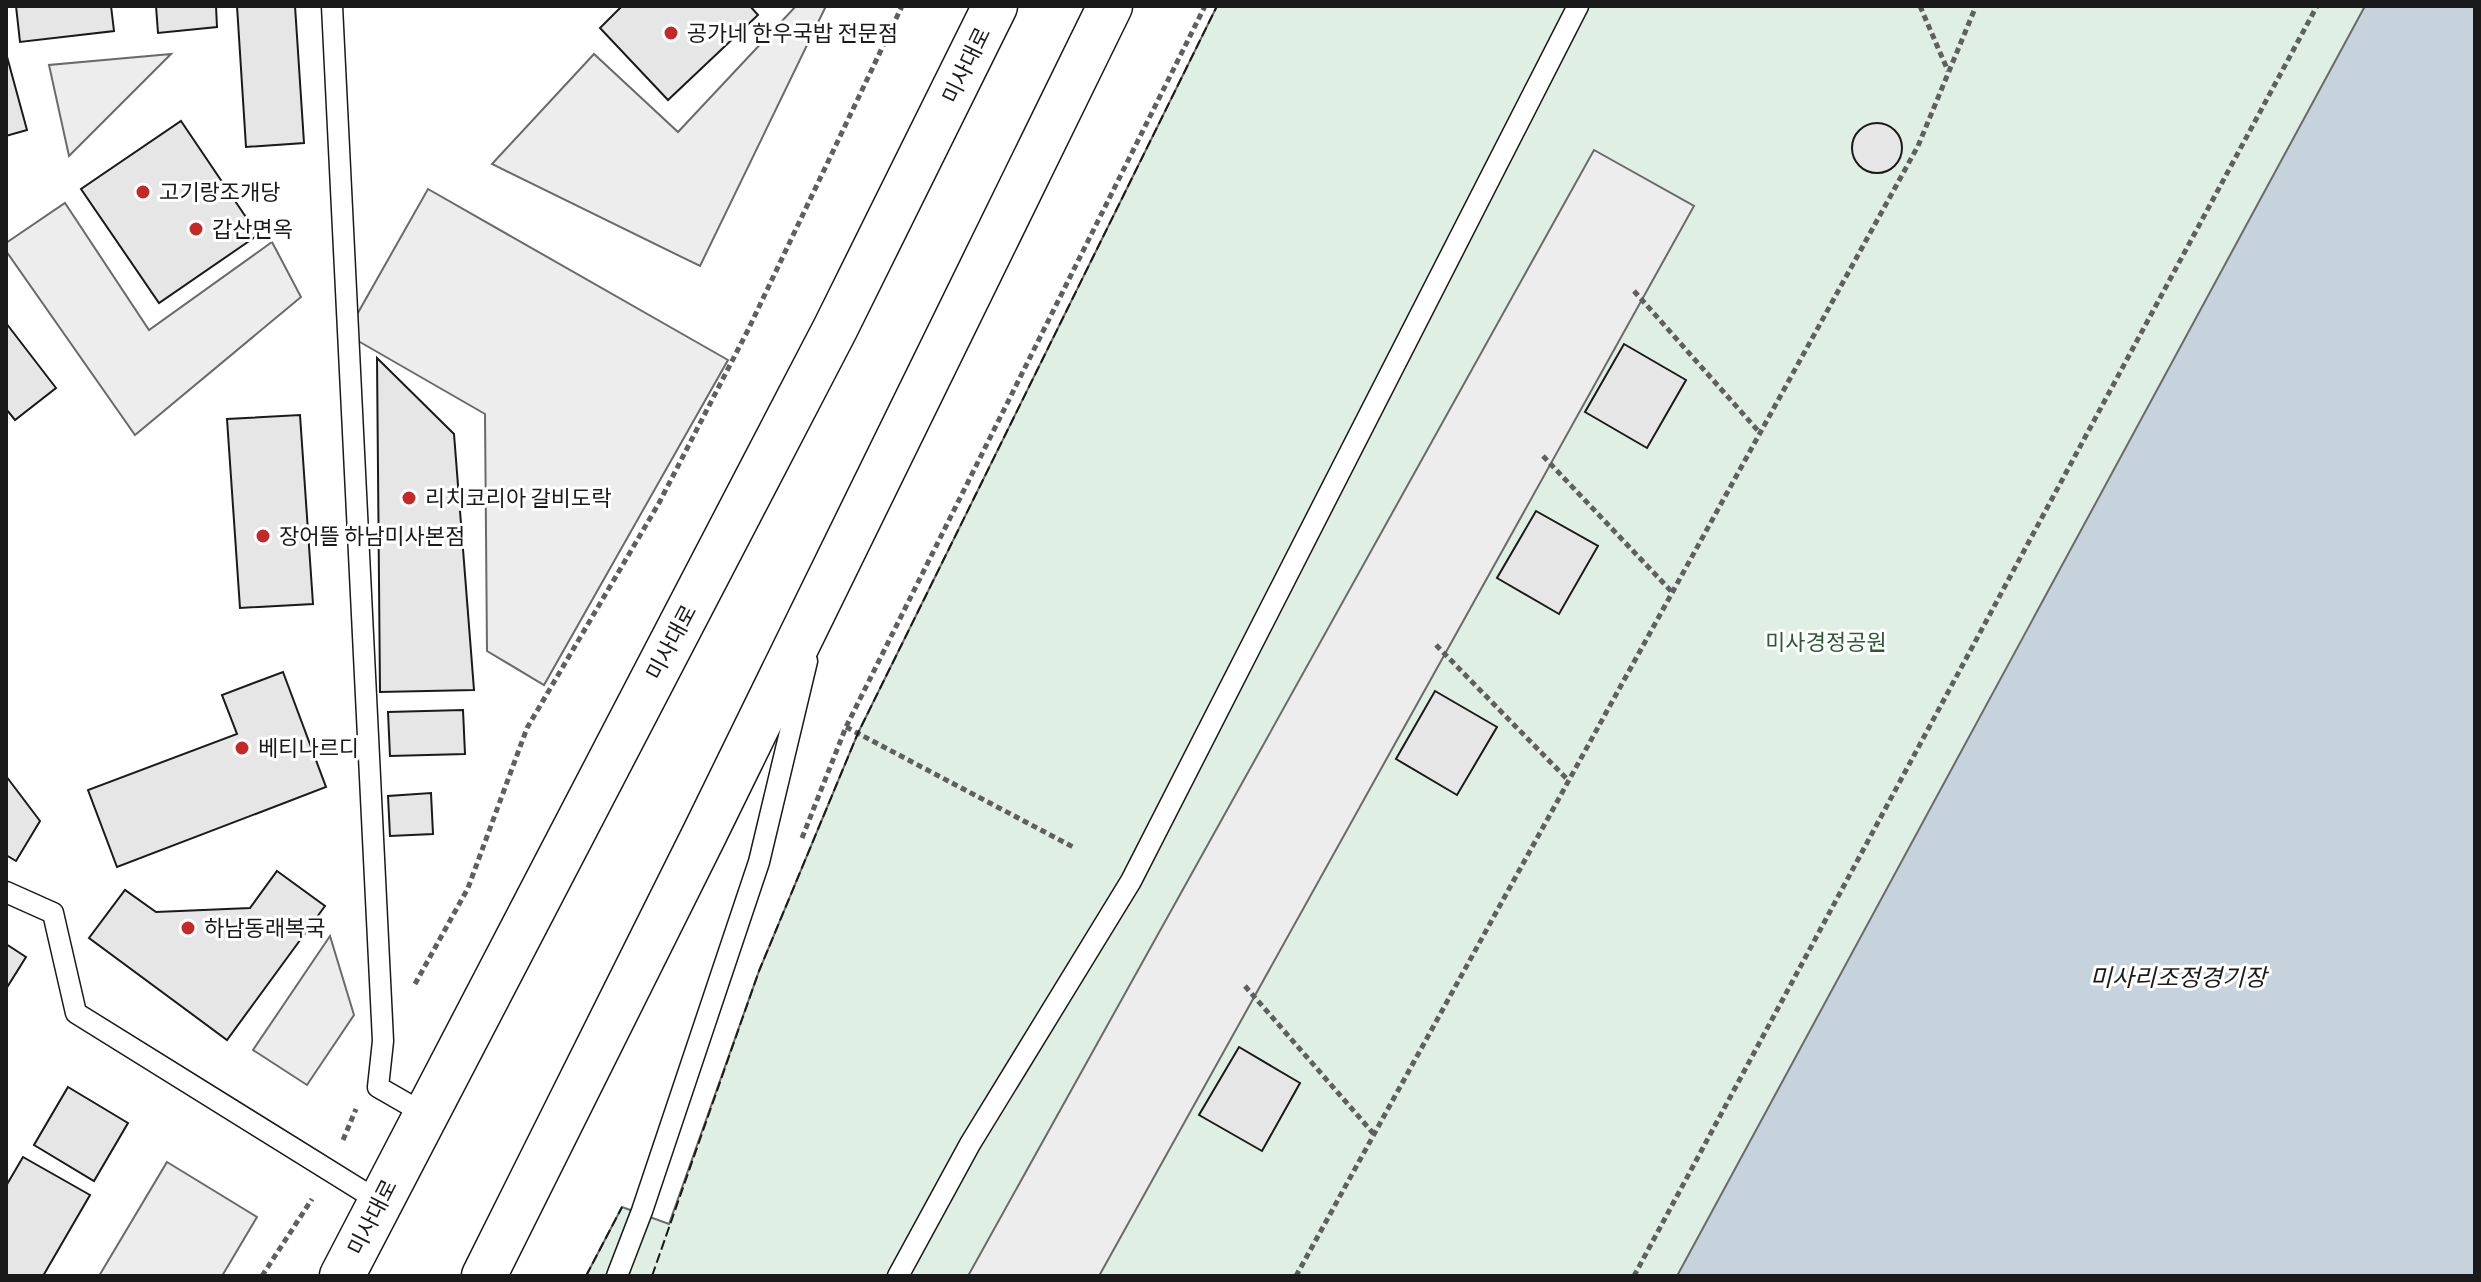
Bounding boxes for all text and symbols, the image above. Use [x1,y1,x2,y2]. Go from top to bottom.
place label: 공가네 한우국밥 전문점 [687,18,898,48]
street label: 미사대로 [935,22,997,108]
marker: 공가네 한우국밥 전문점 [662,24,680,42]
place label: 고기랑조개당 [159,177,280,207]
marker: 고기랑조개당 [134,183,152,201]
place label: 갑산면옥 [212,214,293,244]
marker: 갑산면옥 [187,220,205,238]
place label: 리치코리아 갈비도락 [425,483,612,513]
marker: 리치코리아 갈비도락 [400,489,418,507]
place label: 장어뜰 하남미사본점 [279,521,466,551]
marker: 장어뜰 하남미사본점 [254,527,272,545]
street label: 미사대로 [639,599,703,685]
park label: 미사경정공원 [1765,627,1887,657]
place label: 베티나르디 [258,733,359,763]
marker: 베티나르디 [233,739,251,757]
place label: 하남동래복국 [204,913,325,943]
marker: 하남동래복국 [179,919,197,937]
water label: 미사리조정경기장 [2090,960,2269,993]
street label: 미사대로 [340,1174,404,1260]

